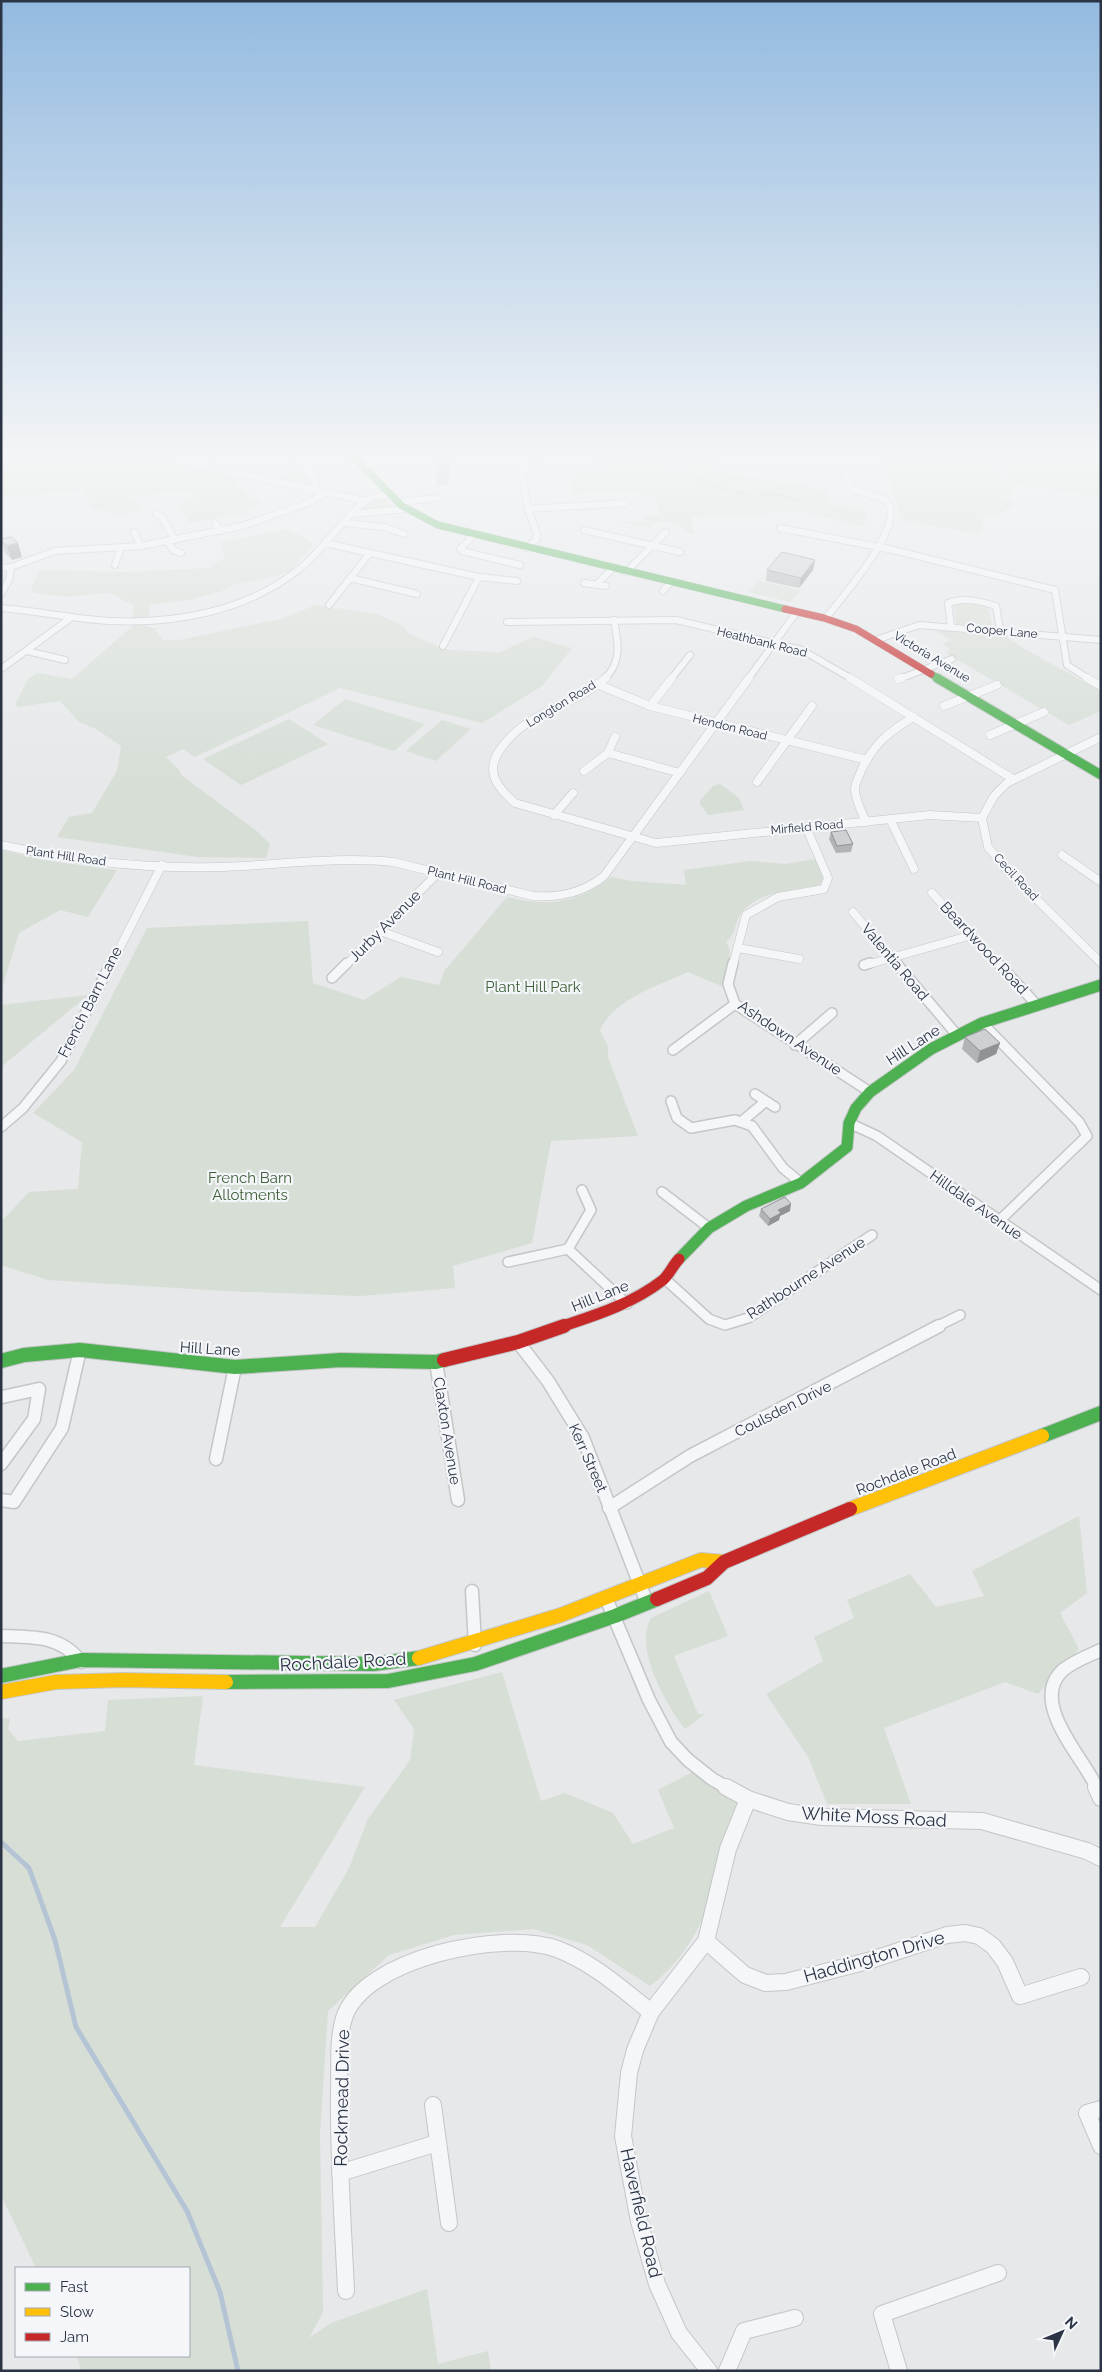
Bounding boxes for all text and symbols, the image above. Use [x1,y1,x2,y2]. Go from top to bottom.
street label: Cooper Lane [966,621,1038,641]
street label: Heathbank Road [715,624,809,660]
street label: Victoria Avenue [891,629,973,685]
street label: Longton Road [524,678,598,730]
street label: Hendon Road [691,711,769,743]
street label: Mirfield Road [770,817,844,837]
street label: Plant Hill Road [25,843,107,869]
street label: Cecil Road [991,851,1041,903]
street label: Plant Hill Road [426,863,508,897]
street label: Jurby Avenue [345,886,425,966]
street label: Beardwood Road [936,898,1032,998]
street label: Valentia Road [857,920,933,1004]
street label: French Barn Lane [54,943,126,1060]
park label: Plant Hill Park [485,978,581,996]
street label: Ashdown Avenue [735,997,845,1079]
street label: Hill Lane [883,1021,943,1069]
street label: Hilldale Avenue [926,1166,1026,1244]
park label: French Barn Allotments [208,1169,292,1204]
street label: Rathbourne Avenue [743,1233,869,1323]
street label: Hill Lane [569,1276,632,1316]
street label: Hill Lane [179,1338,241,1360]
street label: Claxton Avenue [430,1376,464,1486]
street label: Coulsden Drive [732,1377,834,1441]
street label: Kerr Street [565,1421,611,1495]
street label: Rochdale Road [853,1445,959,1499]
street label: Rochdale Road [279,1648,407,1675]
street label: White Moss Road [801,1802,947,1831]
street label: Haddington Drive [801,1926,947,1987]
street label: Rockmead Drive [330,2029,353,2167]
street label: Haverfield Road [616,2146,667,2280]
legend [15,2267,190,2357]
text: Fast [60,2278,88,2296]
text: Slow [60,2303,94,2321]
north arrow [1037,2307,1087,2357]
text: N [1062,2314,1081,2332]
text: Jam [60,2328,89,2346]

